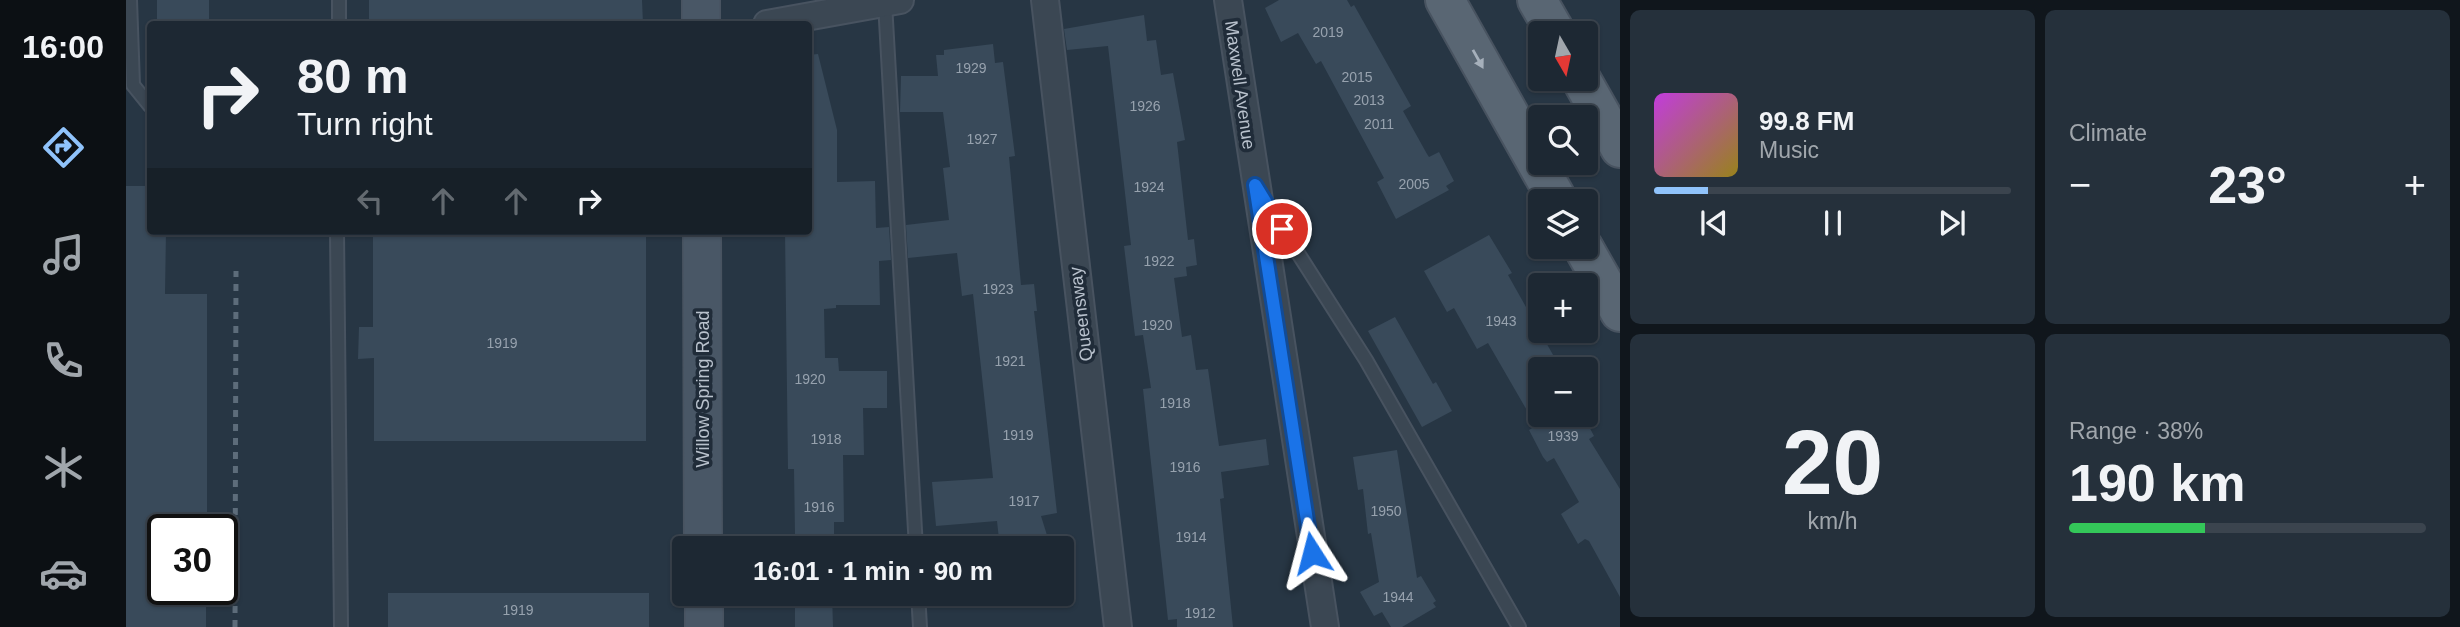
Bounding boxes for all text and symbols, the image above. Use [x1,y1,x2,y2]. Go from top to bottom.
street label: Maxwell Avenue [1221,19,1259,151]
north arrow [1528,21,1598,91]
map controls [1528,21,1598,427]
house number: 2019 [1312,24,1344,40]
text: 16:00 [22,29,104,65]
icon: right [182,49,273,140]
text: 80 m [297,49,409,103]
one-way arrow [1472,50,1484,69]
house number: 1929 [955,60,987,76]
house number: 2015 [1341,69,1373,85]
house number: 2013 [1353,92,1385,108]
house number: 1926 [1129,98,1161,114]
button: search [1528,105,1598,175]
text: Turn right [297,106,433,142]
text: 99.8 FM [1759,106,1854,136]
house number: 2011 [1364,116,1394,132]
text: Climate [2069,120,2147,146]
icon: directions [39,123,88,172]
house number: 1927 [966,131,998,147]
text: Music [1759,137,1819,163]
text: 23° [2208,156,2287,214]
text: − [2069,164,2091,206]
text: + [2404,164,2426,206]
house number: 2005 [1398,176,1430,192]
house number: 1924 [1133,179,1165,195]
icon: left [351,182,389,220]
icon: ahead [424,182,462,220]
icon: ahead [497,182,535,220]
icon: right [570,182,608,220]
button: layers [1528,189,1598,259]
pin [1252,199,1312,259]
icon: previous [1695,204,1733,242]
icon: pause [1814,204,1852,242]
icon: next [1933,204,1971,242]
icon: arrive [1263,210,1301,248]
icon: music [39,230,88,279]
house number: 1922 [1143,253,1175,269]
street label: Queensway [1065,266,1097,362]
button: + [1528,273,1598,343]
house number: 1923 [982,281,1014,297]
street label: Willow Spring Road [693,310,713,468]
house number: 1943 [1485,313,1517,329]
house number: 1920 [1141,317,1173,333]
house number: 1919 [486,335,518,351]
icon: phone [39,336,88,385]
house number: 1921 [994,353,1026,369]
button: − [1528,357,1598,427]
house number: 1920 [794,371,826,387]
house number: 1918 [1159,395,1191,411]
text: 20 [1782,412,1883,513]
text: Range · 38% [2069,418,2203,444]
house number: 1919 [1002,427,1034,443]
house number: 1939 [1547,428,1579,444]
house number: 1918 [810,431,842,447]
icon: climate [39,443,88,492]
text: 190 km [2069,454,2245,512]
house number: 1916 [1169,459,1201,475]
house number: 1917 [1008,493,1040,509]
house number: 1916 [803,499,835,515]
house number: 1950 [1370,503,1402,519]
text: km/h [1808,508,1857,534]
speed limit sign: 30 [147,514,238,605]
position arrow [1275,516,1349,590]
house number: 1914 [1175,529,1207,545]
icon: car [39,549,88,598]
text: 16:01 · 1 min · 90 m [753,556,993,586]
house number: 1944 [1382,589,1414,605]
house number: 1919 [502,602,534,618]
house number: 1912 [1184,605,1216,621]

